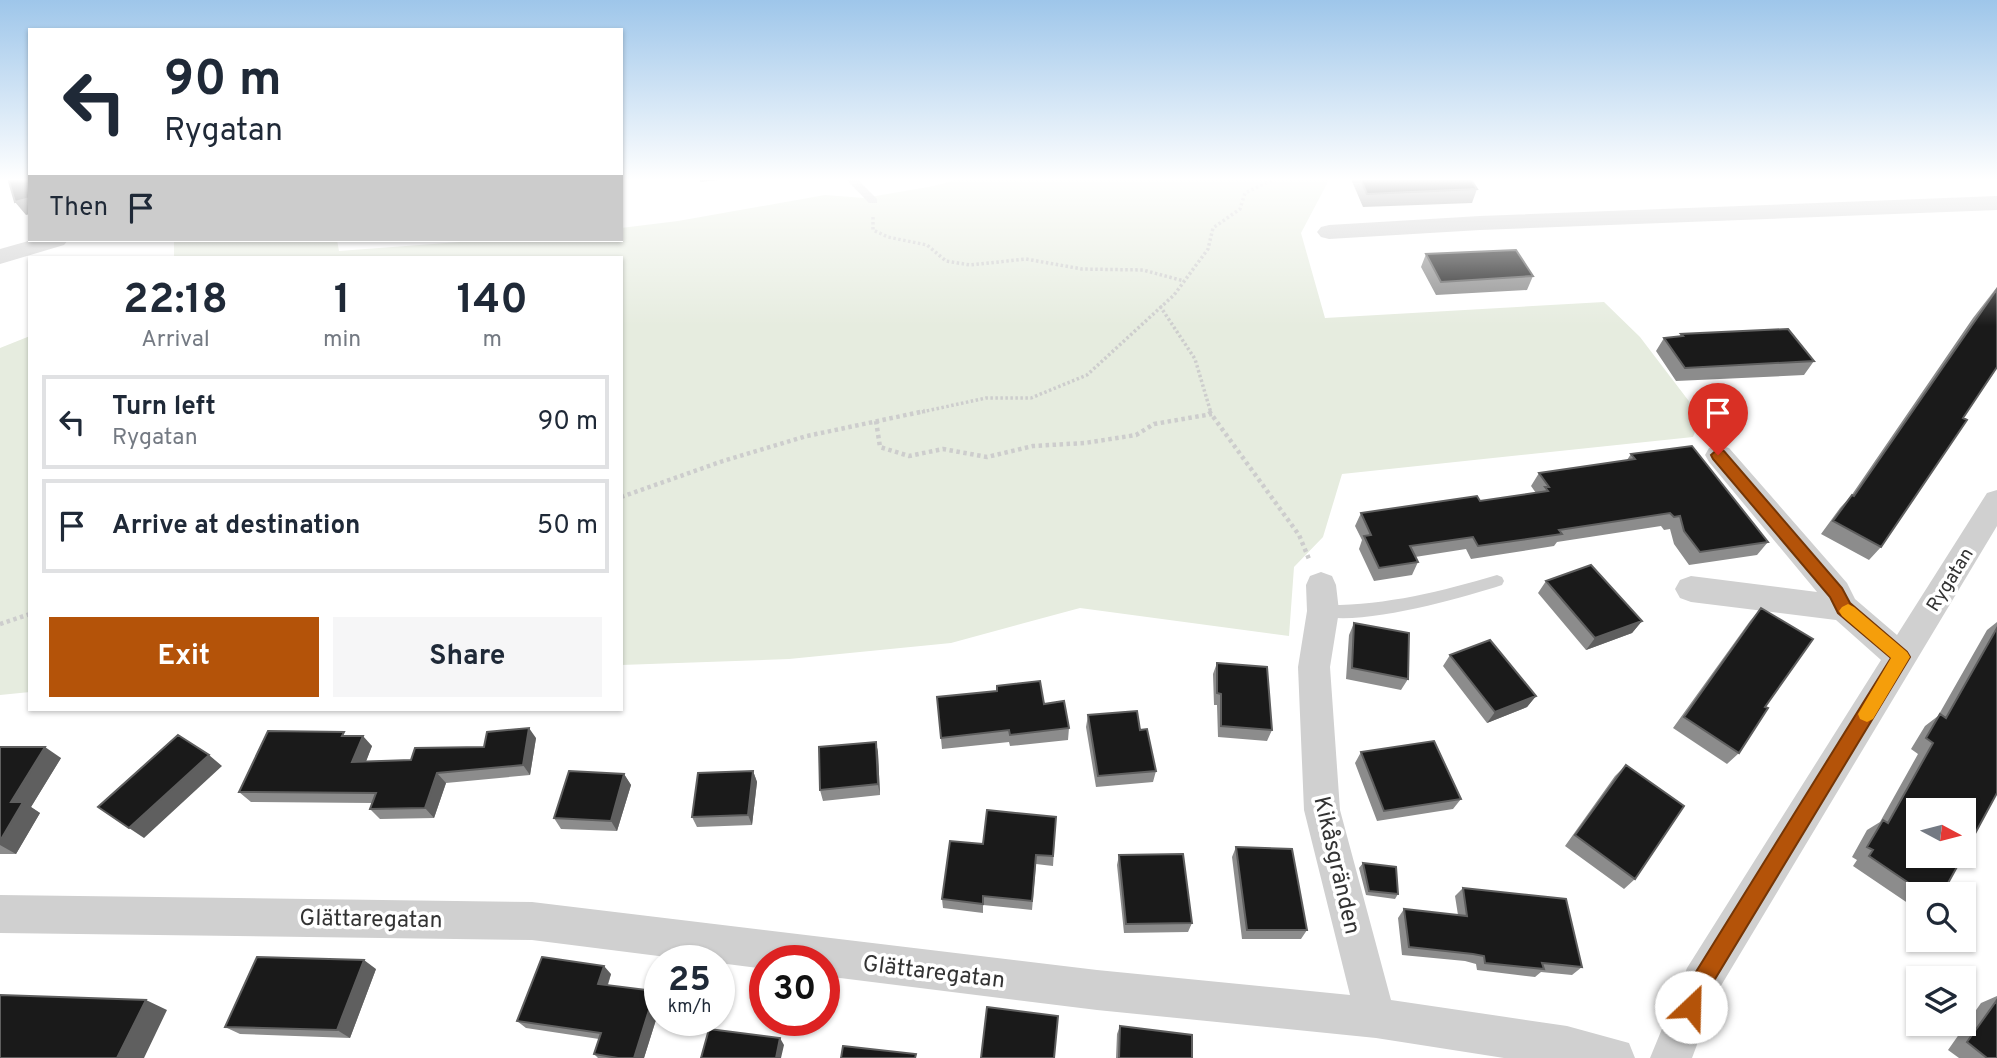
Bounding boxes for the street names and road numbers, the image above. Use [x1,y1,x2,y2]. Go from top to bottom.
street label: Rygatan [1922,544,1980,616]
street label: Kikåsgränden [1306,794,1366,937]
street label: Glättaregatan [299,905,443,936]
street label: Glättaregatan [861,950,1006,997]

